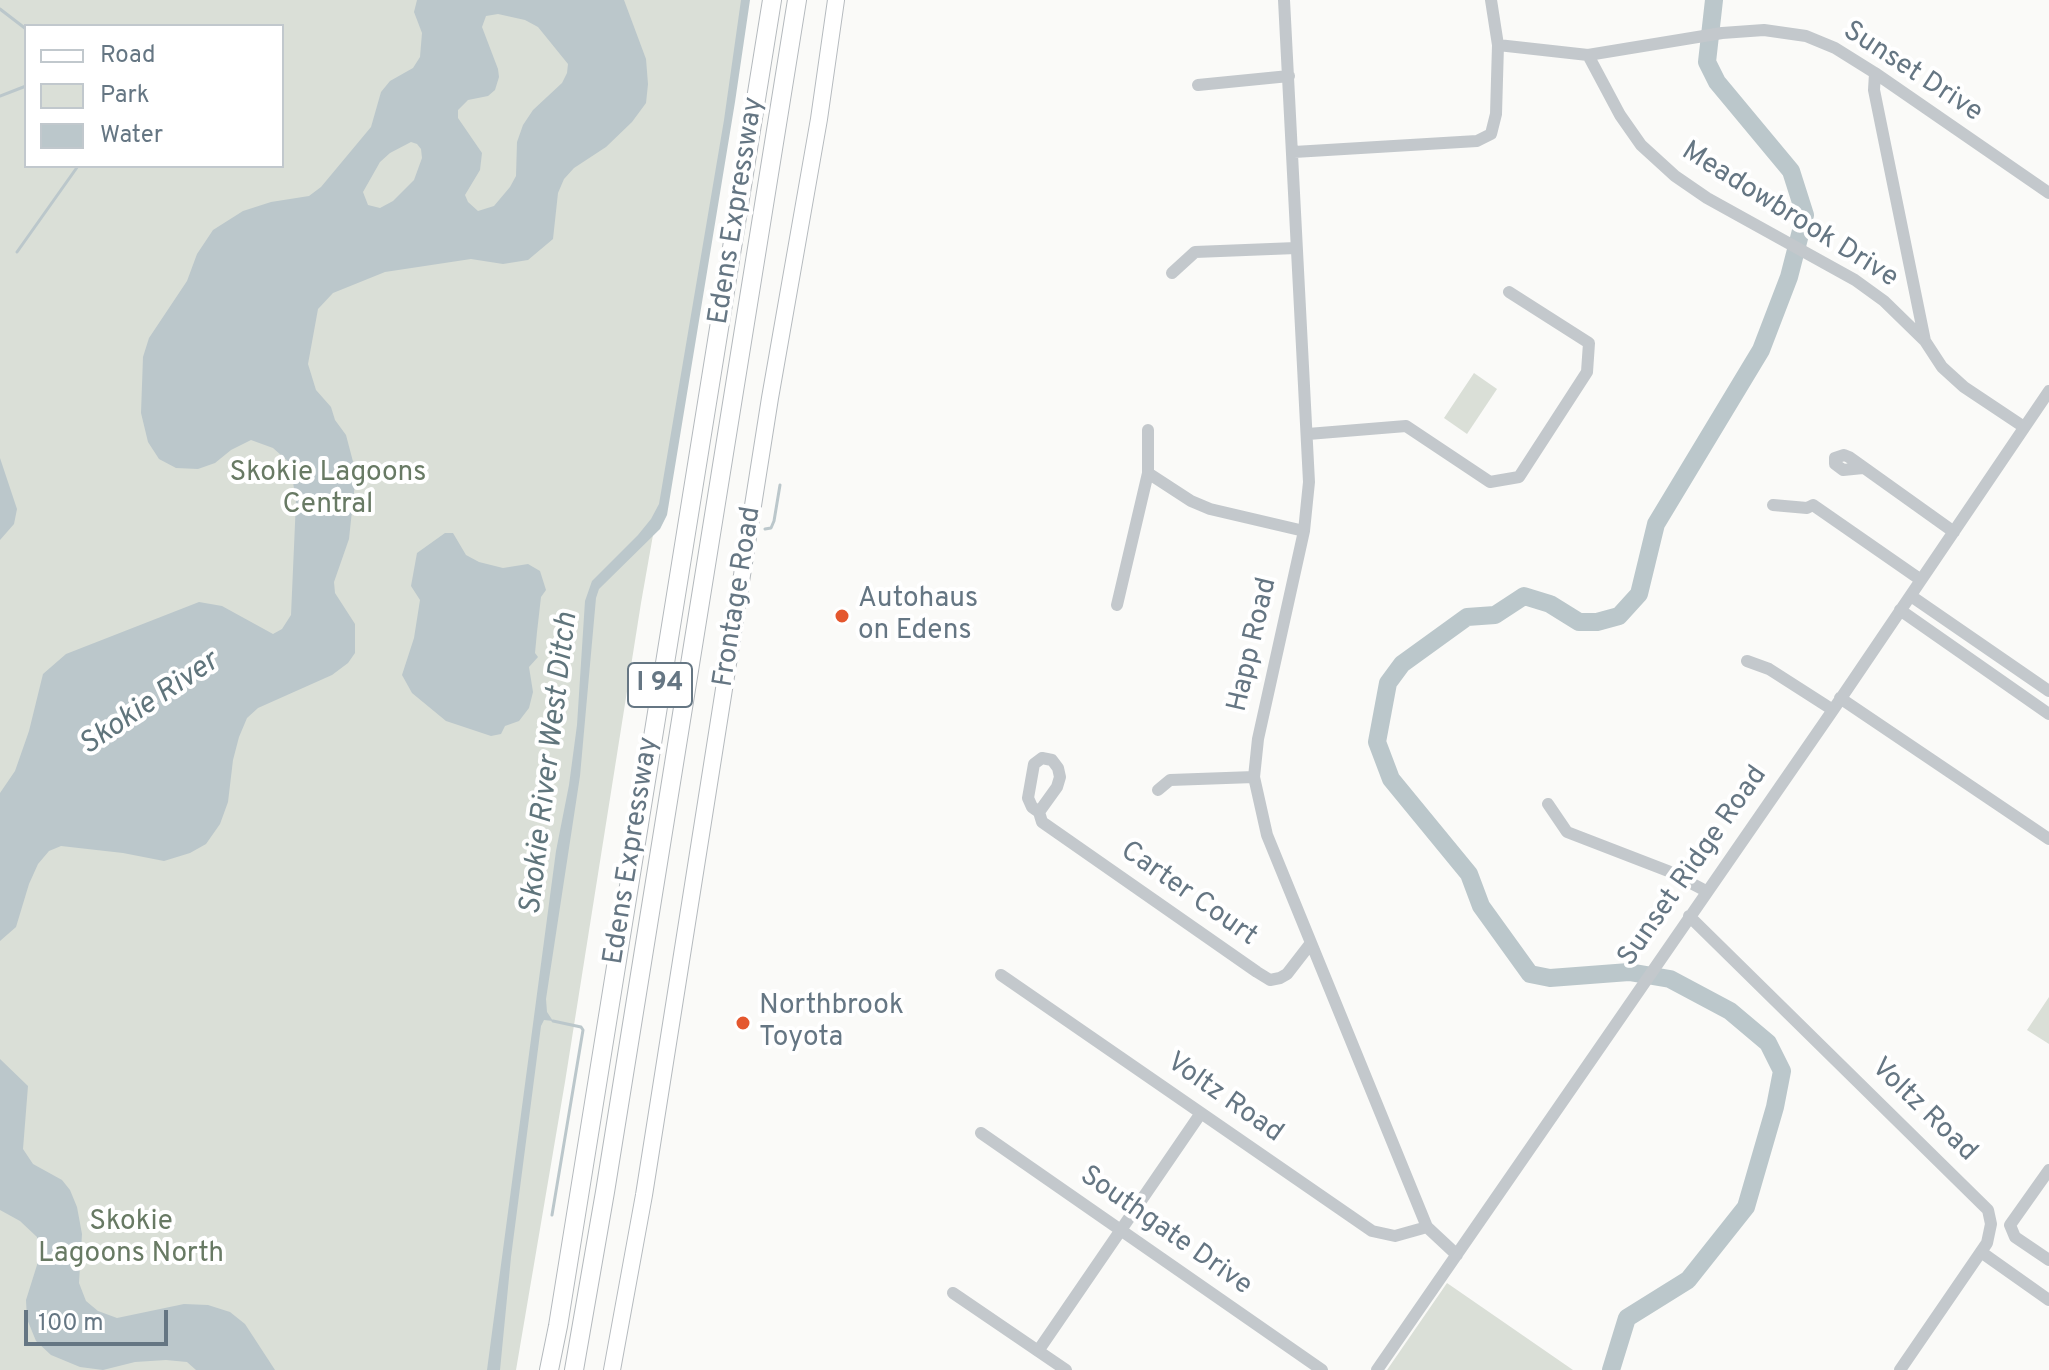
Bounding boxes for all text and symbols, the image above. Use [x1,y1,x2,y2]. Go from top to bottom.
street label: Sunset Drive [1836,15,1988,131]
legend [24,24,284,168]
text: Road [100,41,156,71]
text: Park [100,81,150,111]
street label: Edens Expressway [703,95,773,327]
text: Water [100,121,163,151]
street label: Meadowbrook Drive [1675,136,1903,296]
park label: Skokie Lagoons Central [230,457,426,523]
street label: Frontage Road [708,504,770,690]
street label: Happ Road [1222,575,1286,715]
place label: Autohaus on Edens [858,583,978,649]
marker: Autohaus on Edens [833,607,851,625]
water label: Skokie River West Ditch [515,611,587,917]
water label: Skokie River [74,645,226,765]
road number: I 94 [628,663,692,707]
street label: Edens Expressway [598,735,668,967]
street label: Sunset Ridge Road [1612,760,1776,974]
street label: Carter Court [1113,836,1263,954]
place label: Northbrook Toyota [759,990,904,1056]
marker: Northbrook Toyota [734,1014,752,1032]
street label: Voltz Road [1159,1047,1289,1151]
street label: Voltz Road [1863,1052,1983,1170]
street label: Southgate Drive [1072,1160,1258,1304]
park label: Skokie Lagoons North [38,1206,224,1272]
scale bar [28,1294,172,1344]
text: 100 m [38,1309,104,1339]

